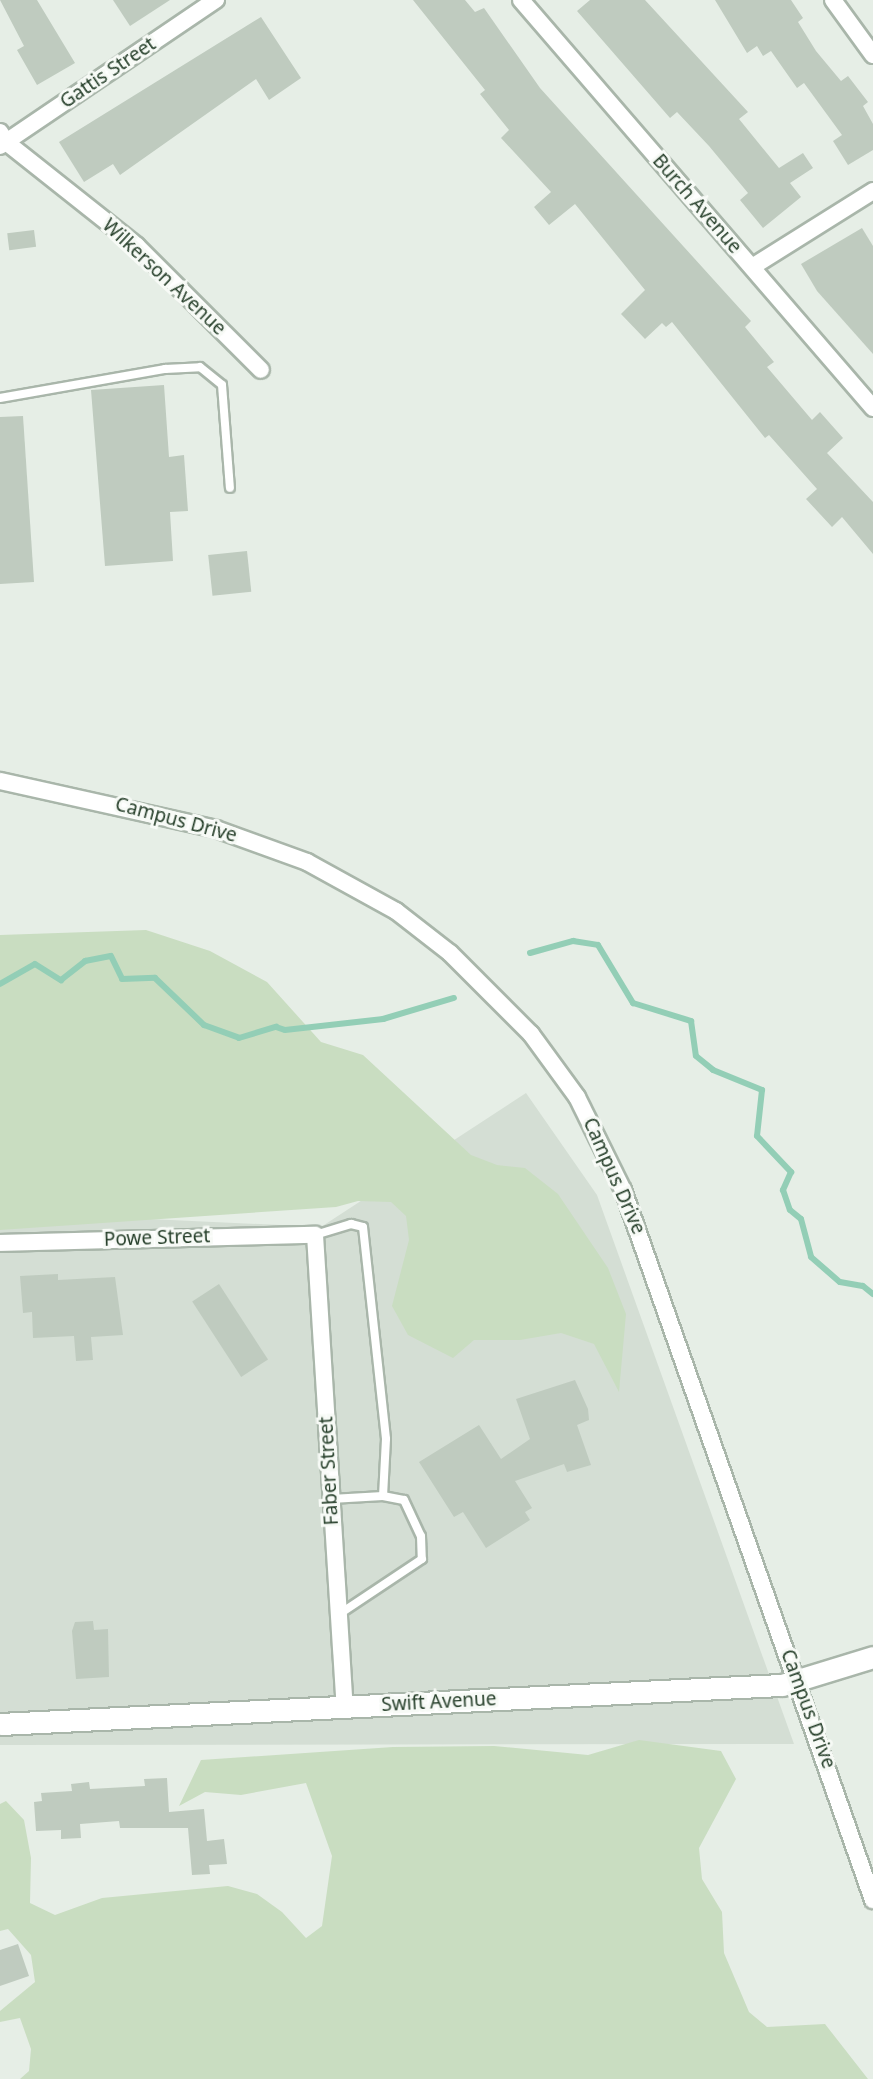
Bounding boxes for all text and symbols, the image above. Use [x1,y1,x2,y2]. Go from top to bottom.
street label: Gattis Street [56,33,160,113]
street label: Burch Avenue [648,150,746,258]
street label: Wilkerson Avenue [98,214,230,340]
street label: Campus Drive [113,793,239,847]
street label: Campus Drive [578,1114,650,1238]
street label: Powe Street [104,1225,210,1251]
street label: Faber Street [315,1416,343,1526]
street label: Campus Drive [776,1646,840,1772]
street label: Swift Avenue [381,1688,497,1716]

